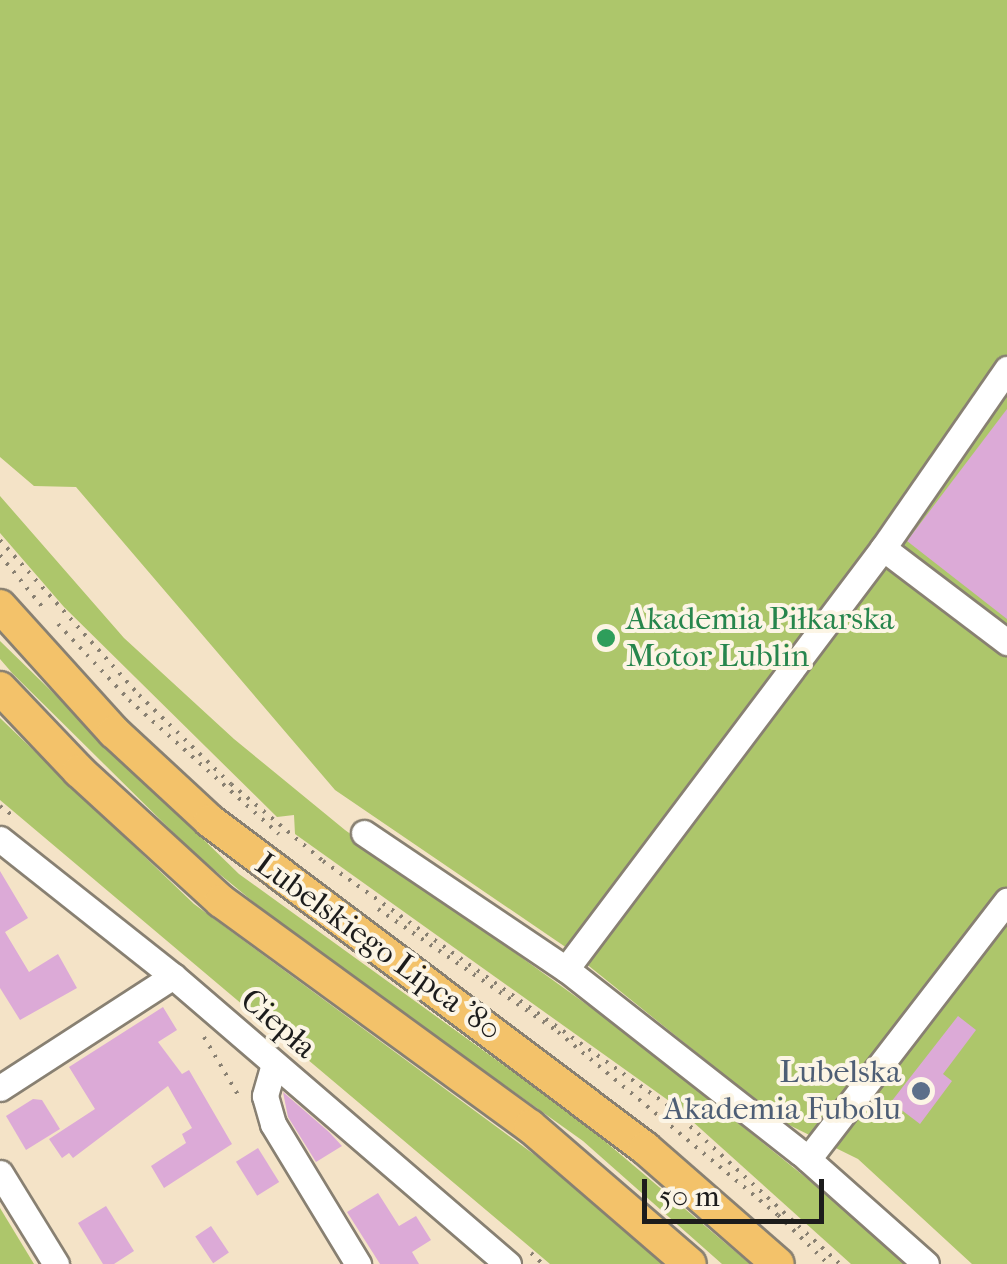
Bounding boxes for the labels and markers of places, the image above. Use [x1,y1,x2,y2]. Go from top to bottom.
place label: Akademia Piłkarska Motor Lublin [626,601,894,676]
marker: Akademia Piłkarska Motor Lublin [595,627,617,649]
place label: Lubelska Akademia Fubolu [664,1054,901,1129]
marker: Lubelska Akademia Fubolu [910,1080,932,1102]

